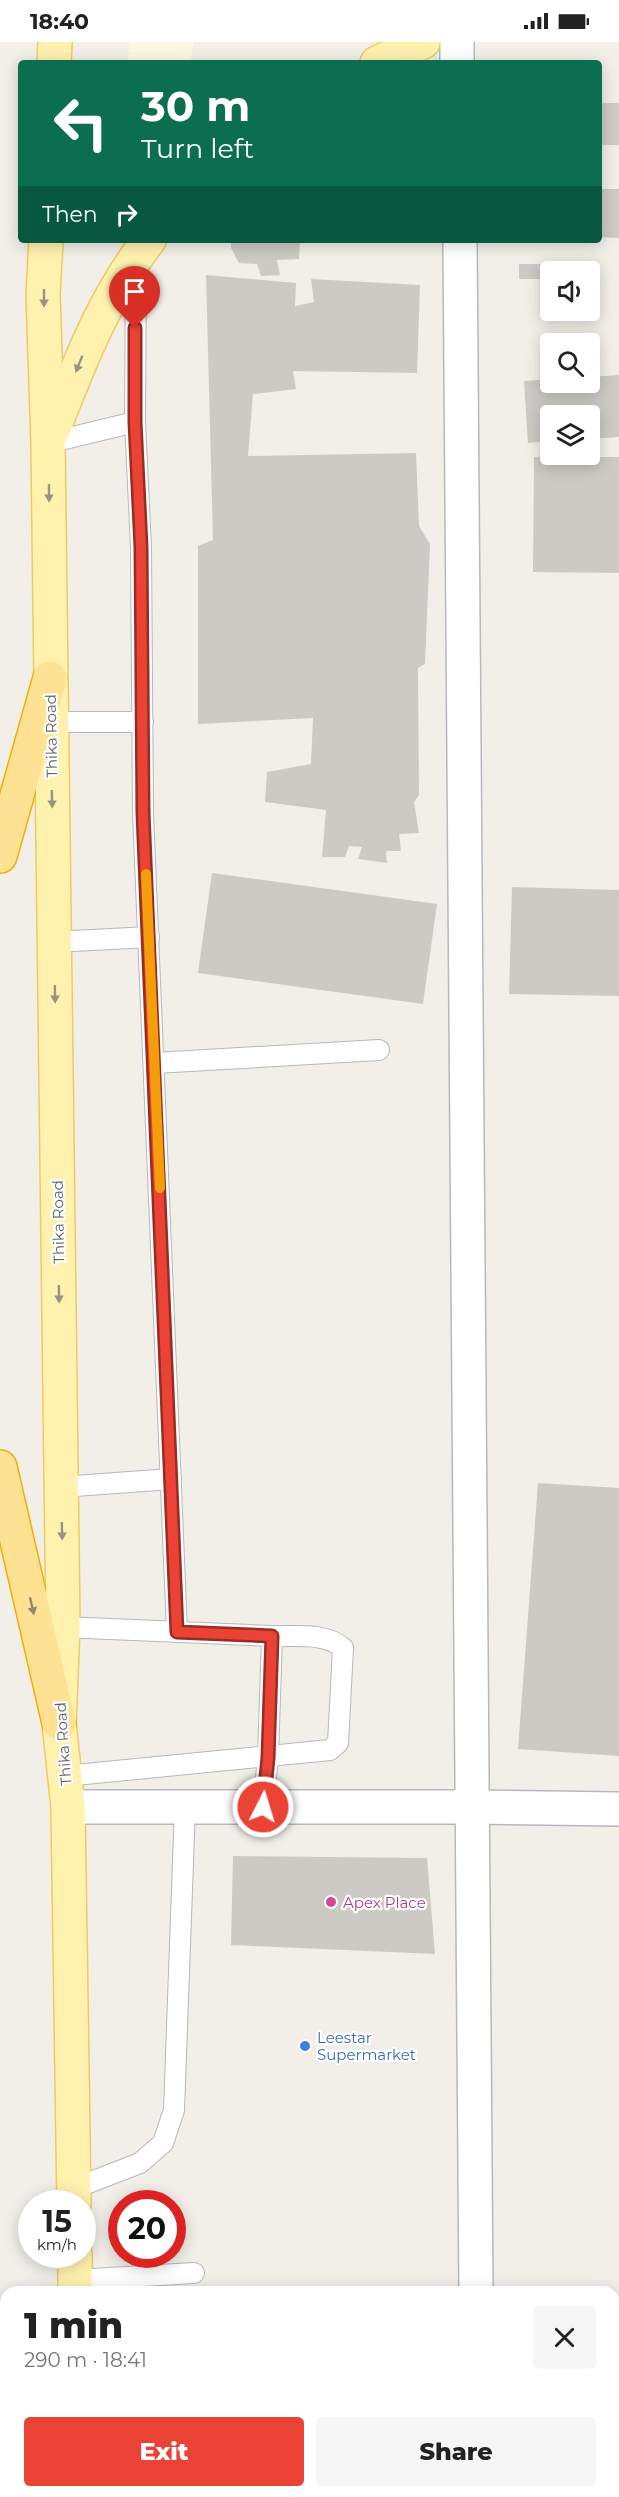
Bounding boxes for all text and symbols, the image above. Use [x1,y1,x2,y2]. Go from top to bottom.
text: 18:40 [30,8,89,35]
text: 30 m [141,80,250,132]
icon: left [42,84,120,162]
text: Turn left [141,132,254,165]
icon: right [110,198,143,231]
text: Then [42,201,98,228]
map controls [540,261,600,465]
button: sound [540,261,600,321]
pin [109,266,160,328]
icon: arrive [118,275,151,308]
one-way arrow [39,289,49,308]
button: search [540,333,600,393]
one-way arrow [74,355,84,373]
button: layers [540,405,600,465]
one-way arrow [44,484,53,503]
street label: Thika Road [41,694,61,778]
one-way arrow [47,790,56,809]
one-way arrow [50,985,60,1004]
street label: Thika Road [48,1180,68,1264]
one-way arrow [54,1285,64,1304]
one-way arrow [57,1522,67,1541]
one-way arrow [28,1596,37,1615]
street label: Thika Road [51,1702,75,1786]
position arrow [231,1775,295,1839]
place label: Apex Place [343,1893,426,1912]
marker: Apex Place [324,1895,338,1909]
place label: Leestar Supermarket [317,2028,416,2064]
marker: Leestar Supermarket [298,2039,312,2053]
speed limit sign: 20 [108,2190,186,2268]
text: 15 [42,2203,72,2240]
text: km/h [37,2235,77,2254]
text: 1 min [24,2303,123,2347]
button: close [533,2306,596,2369]
text: 290 m · 18:41 [24,2348,147,2372]
button: Exit [24,2417,304,2486]
button: Share [316,2417,596,2486]

